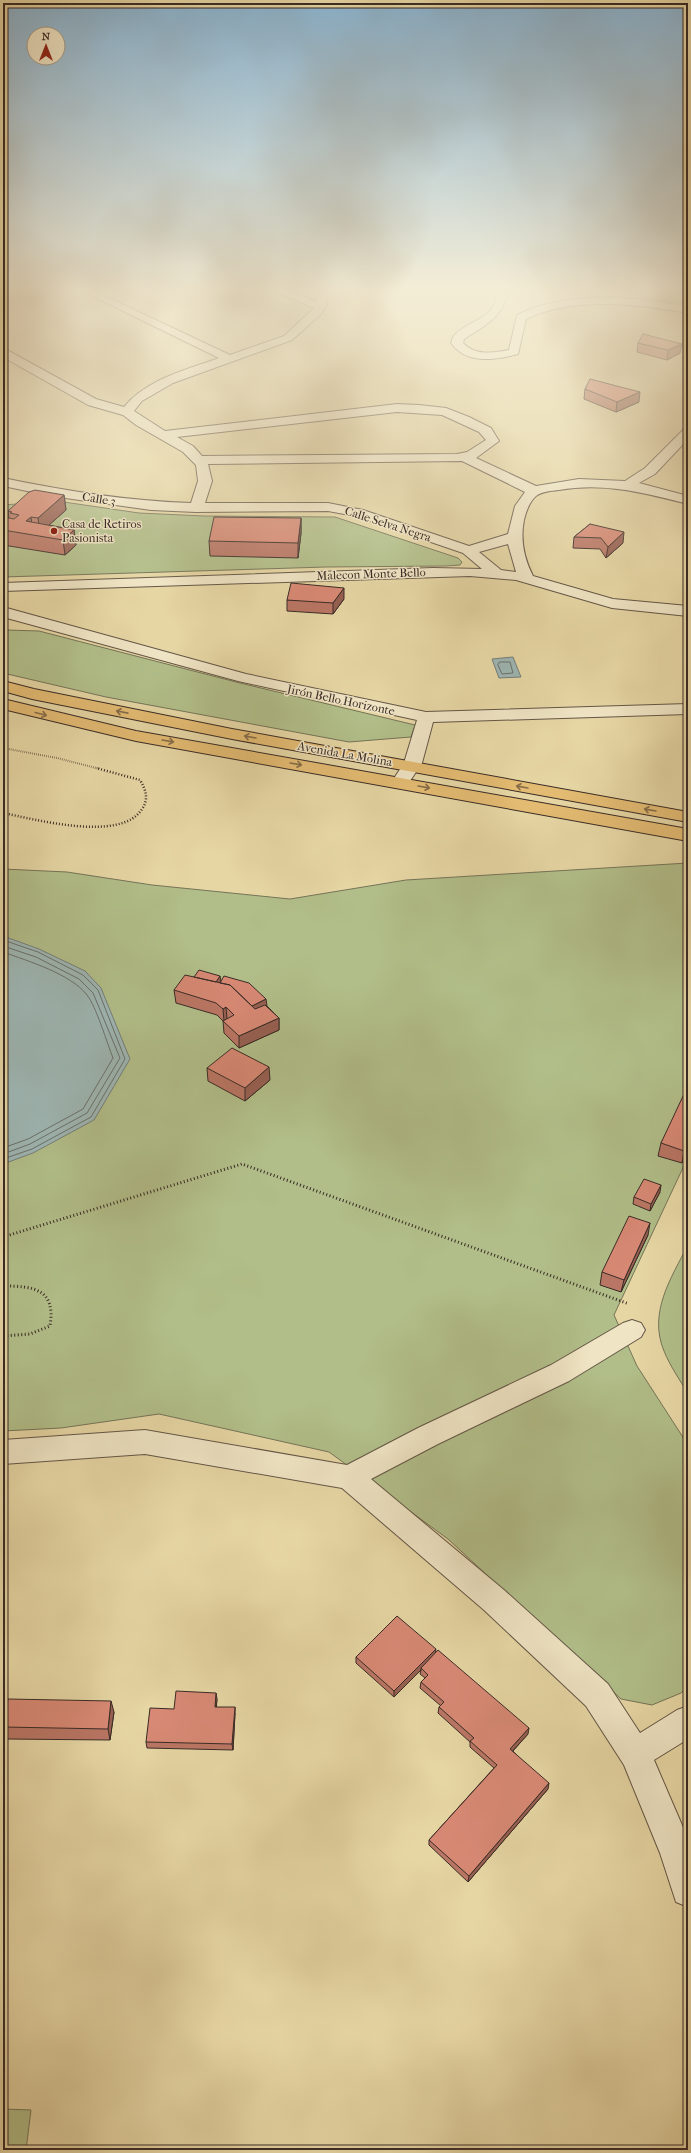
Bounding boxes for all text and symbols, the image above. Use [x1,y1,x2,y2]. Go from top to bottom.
north arrow [26,26,66,66]
text: N [42,30,51,43]
street label: Calle 3 [81,489,117,509]
street label: Calle Selva Negra [343,503,433,545]
place label: Casa de Retiros Pasionista [62,517,142,545]
marker: Casa de Retiros Pasionista [49,526,59,536]
street label: Malecon Monte Bello [316,565,426,583]
street label: Jirón Bello Horizonte [285,682,396,718]
one-way arrow [116,707,129,715]
one-way arrow [34,711,47,718]
one-way arrow [243,732,256,740]
one-way arrow [161,738,174,746]
street label: Avenida La Molina [296,739,394,769]
one-way arrow [289,760,302,768]
one-way arrow [516,782,529,790]
one-way arrow [417,783,430,791]
one-way arrow [644,806,657,814]

